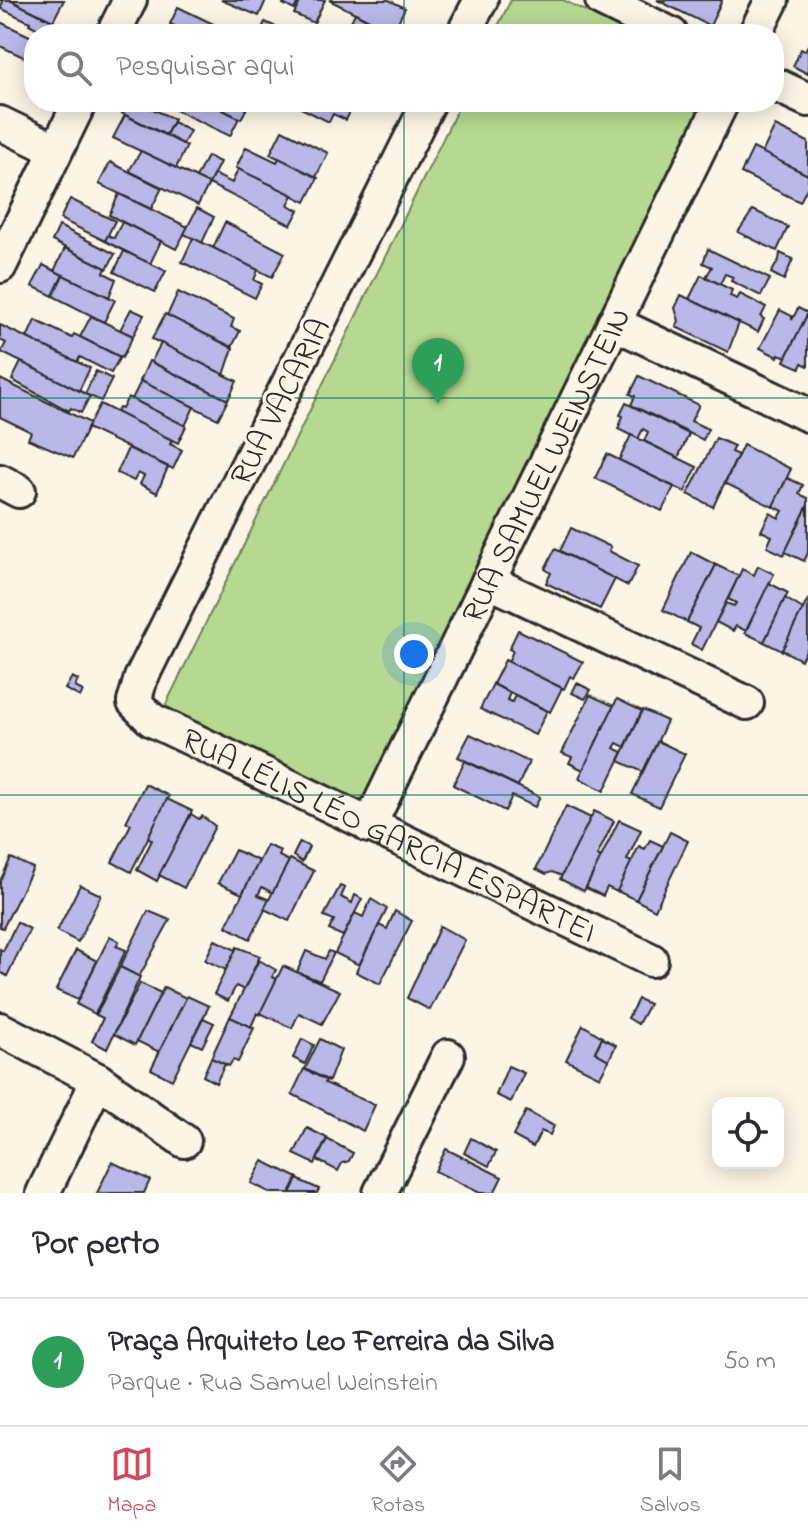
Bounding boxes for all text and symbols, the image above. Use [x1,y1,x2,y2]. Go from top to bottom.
search box [24,24,784,112]
icon: search [52,46,96,90]
text: Pesquisar aqui [116,46,295,90]
street label: RUA SAMUEL WEINSTEIN [451,301,645,632]
street label: RUA VACARIA [220,311,345,495]
pin: 1 [412,338,464,404]
your location [394,634,434,674]
street label: RUA LÉLIS LÉO GARCIA ESPARTEI [173,718,603,957]
map controls [712,1097,784,1169]
button: locate [712,1097,784,1169]
text: Por perto [32,1220,160,1270]
text: Praça Arquiteto Leo Ferreira da Silva [108,1321,555,1365]
text: 1 [54,1343,62,1381]
text: 50 m [723,1343,776,1381]
text: Parque · Rua Samuel Weinstein [108,1365,438,1403]
tab: Mapa [107,1442,156,1522]
tab: Rotas [371,1442,425,1522]
tab: Salvos [640,1442,701,1522]

